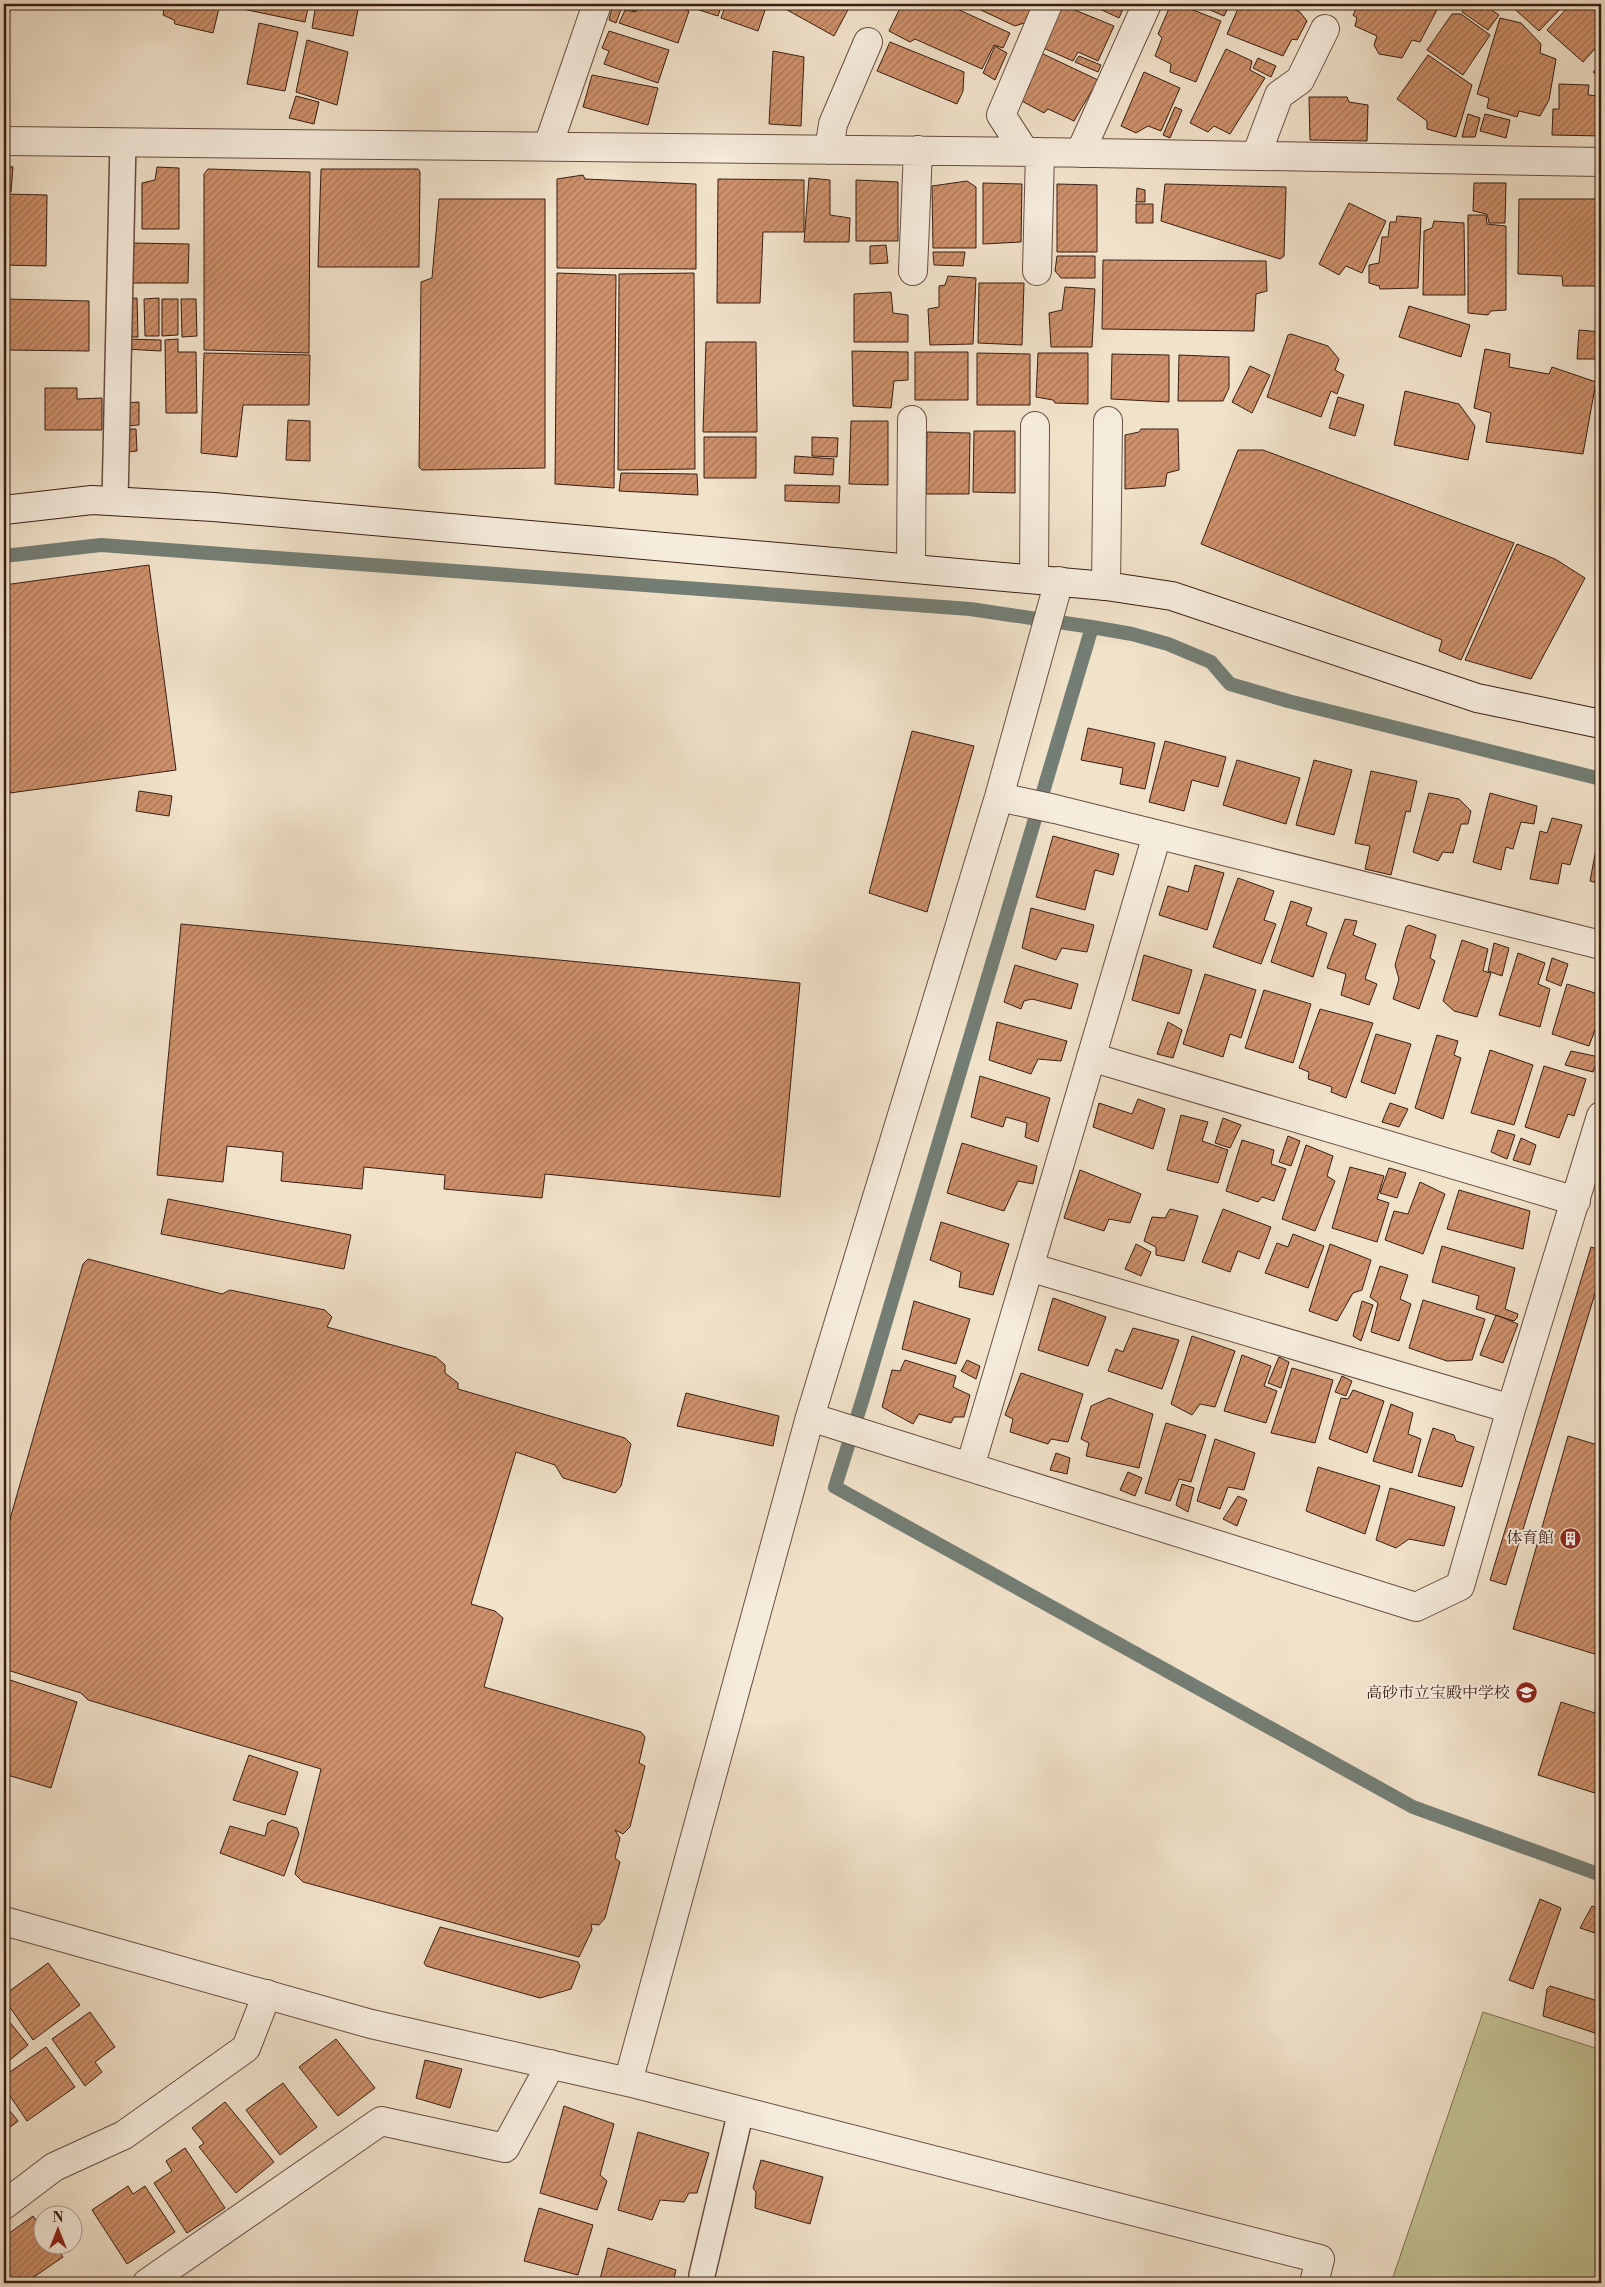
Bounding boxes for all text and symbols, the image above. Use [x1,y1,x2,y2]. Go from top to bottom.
building icon: 体育館 [1558,1526,1582,1550]
place label: 体育館 [1506,1528,1554,1548]
school or university icon: 高砂市立宝殿中学校 [1514,1681,1538,1705]
place label: 高砂市立宝殿中学校 [1366,1683,1510,1703]
north arrow [32,2204,82,2254]
text: N [52,2209,64,2227]

